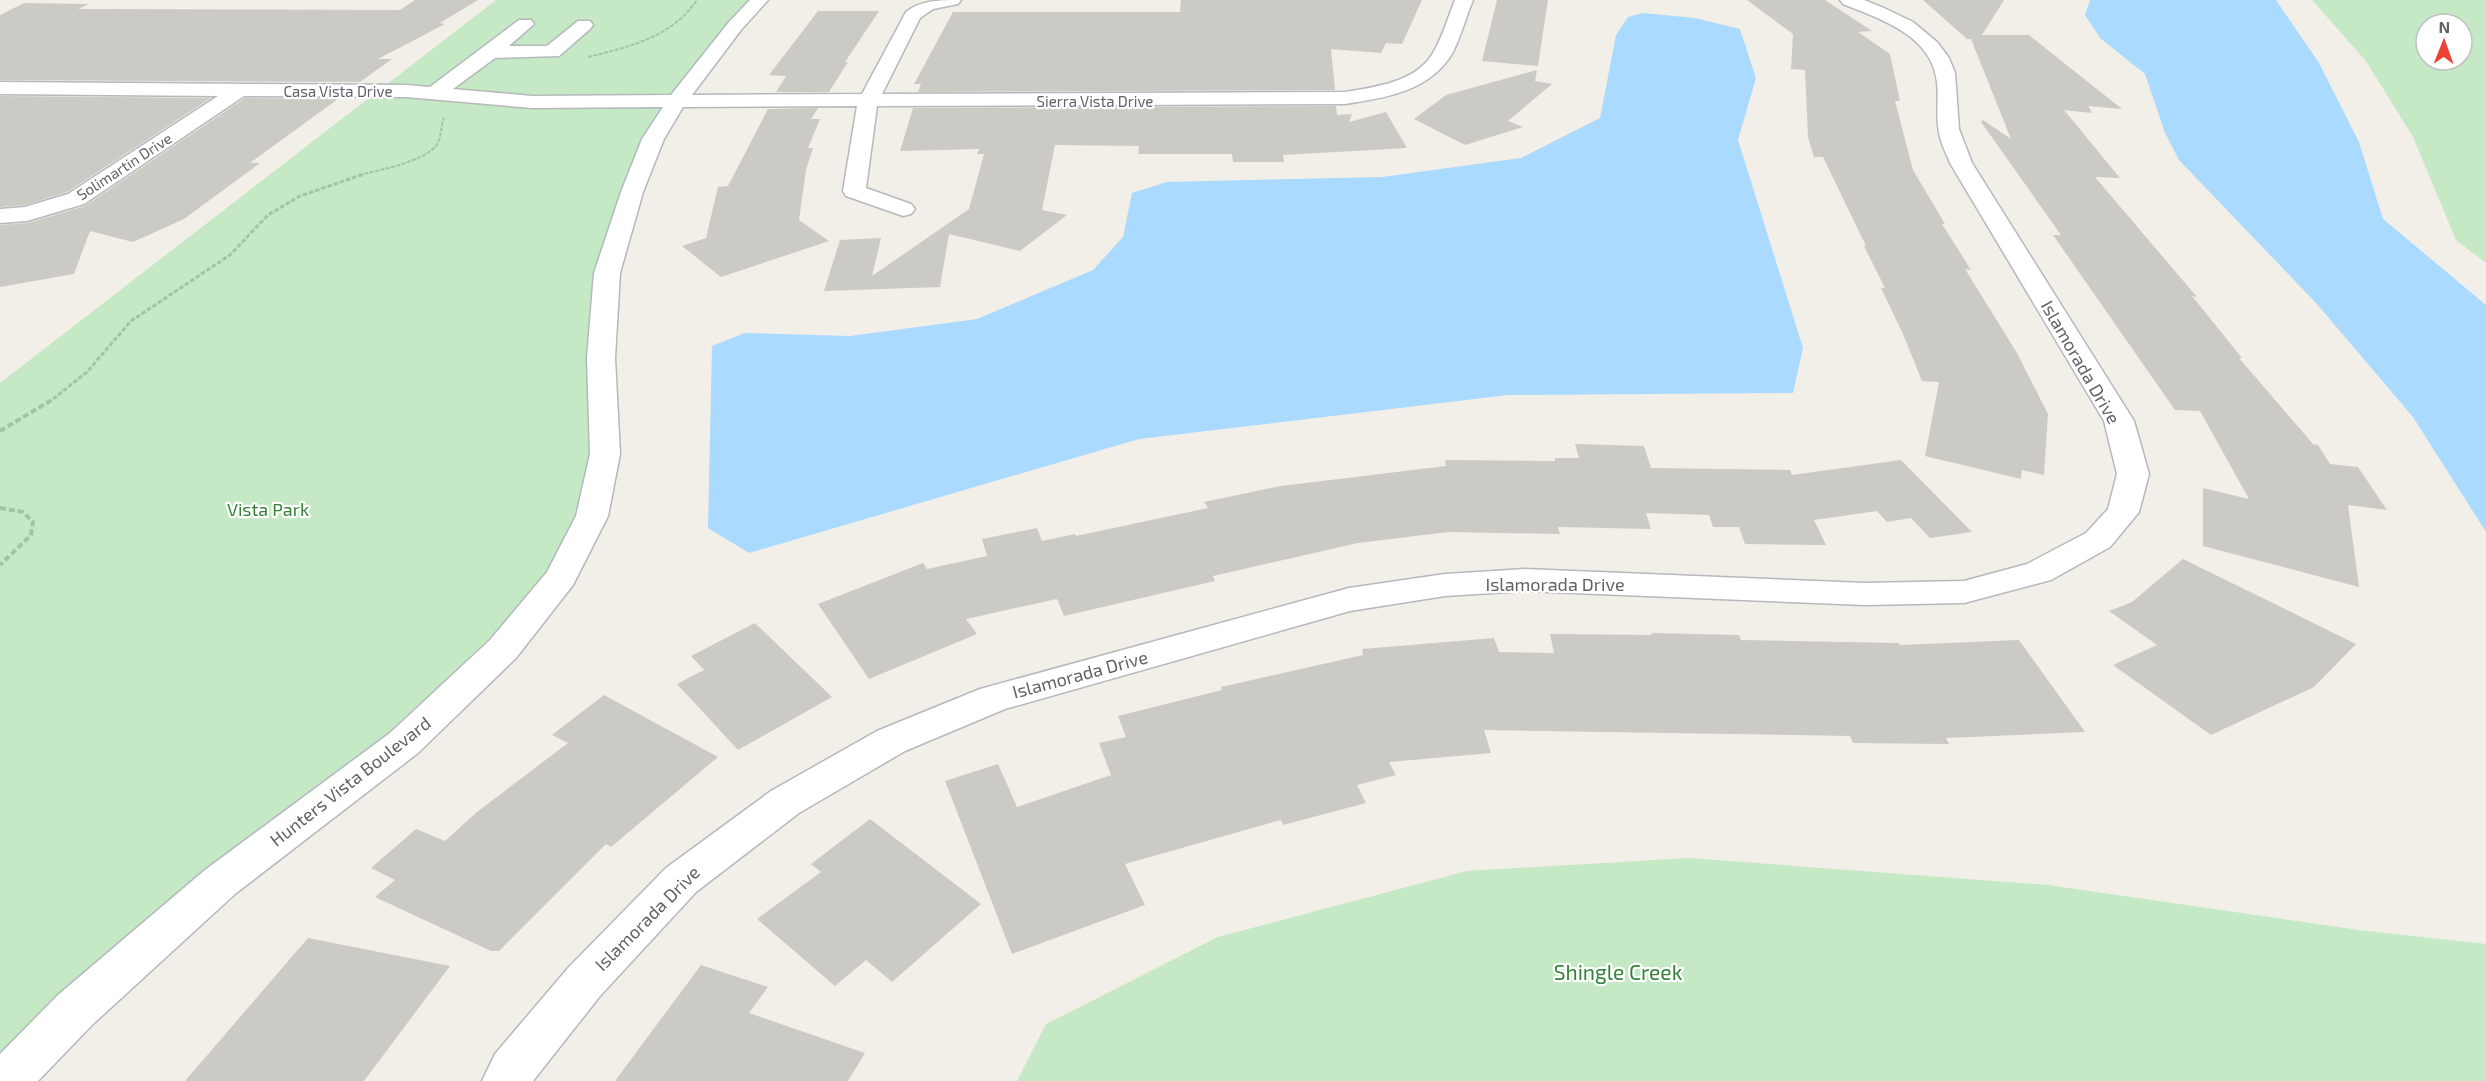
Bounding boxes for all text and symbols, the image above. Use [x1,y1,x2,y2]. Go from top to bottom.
north arrow [2414,12,2474,72]
text: N [2438,17,2450,36]
street label: Casa Vista Drive [283,82,393,100]
street label: Sierra Vista Drive [1037,92,1153,110]
street label: Solimartin Drive [73,129,175,203]
street label: Islamorada Drive [2037,296,2125,428]
park label: Vista Park [227,498,309,520]
street label: Islamorada Drive [1485,573,1625,595]
street label: Islamorada Drive [1010,645,1150,703]
street label: Hunters Vista Boulevard [265,711,435,851]
street label: Islamorada Drive [590,861,704,975]
park label: Shingle Creek [1554,959,1683,984]

